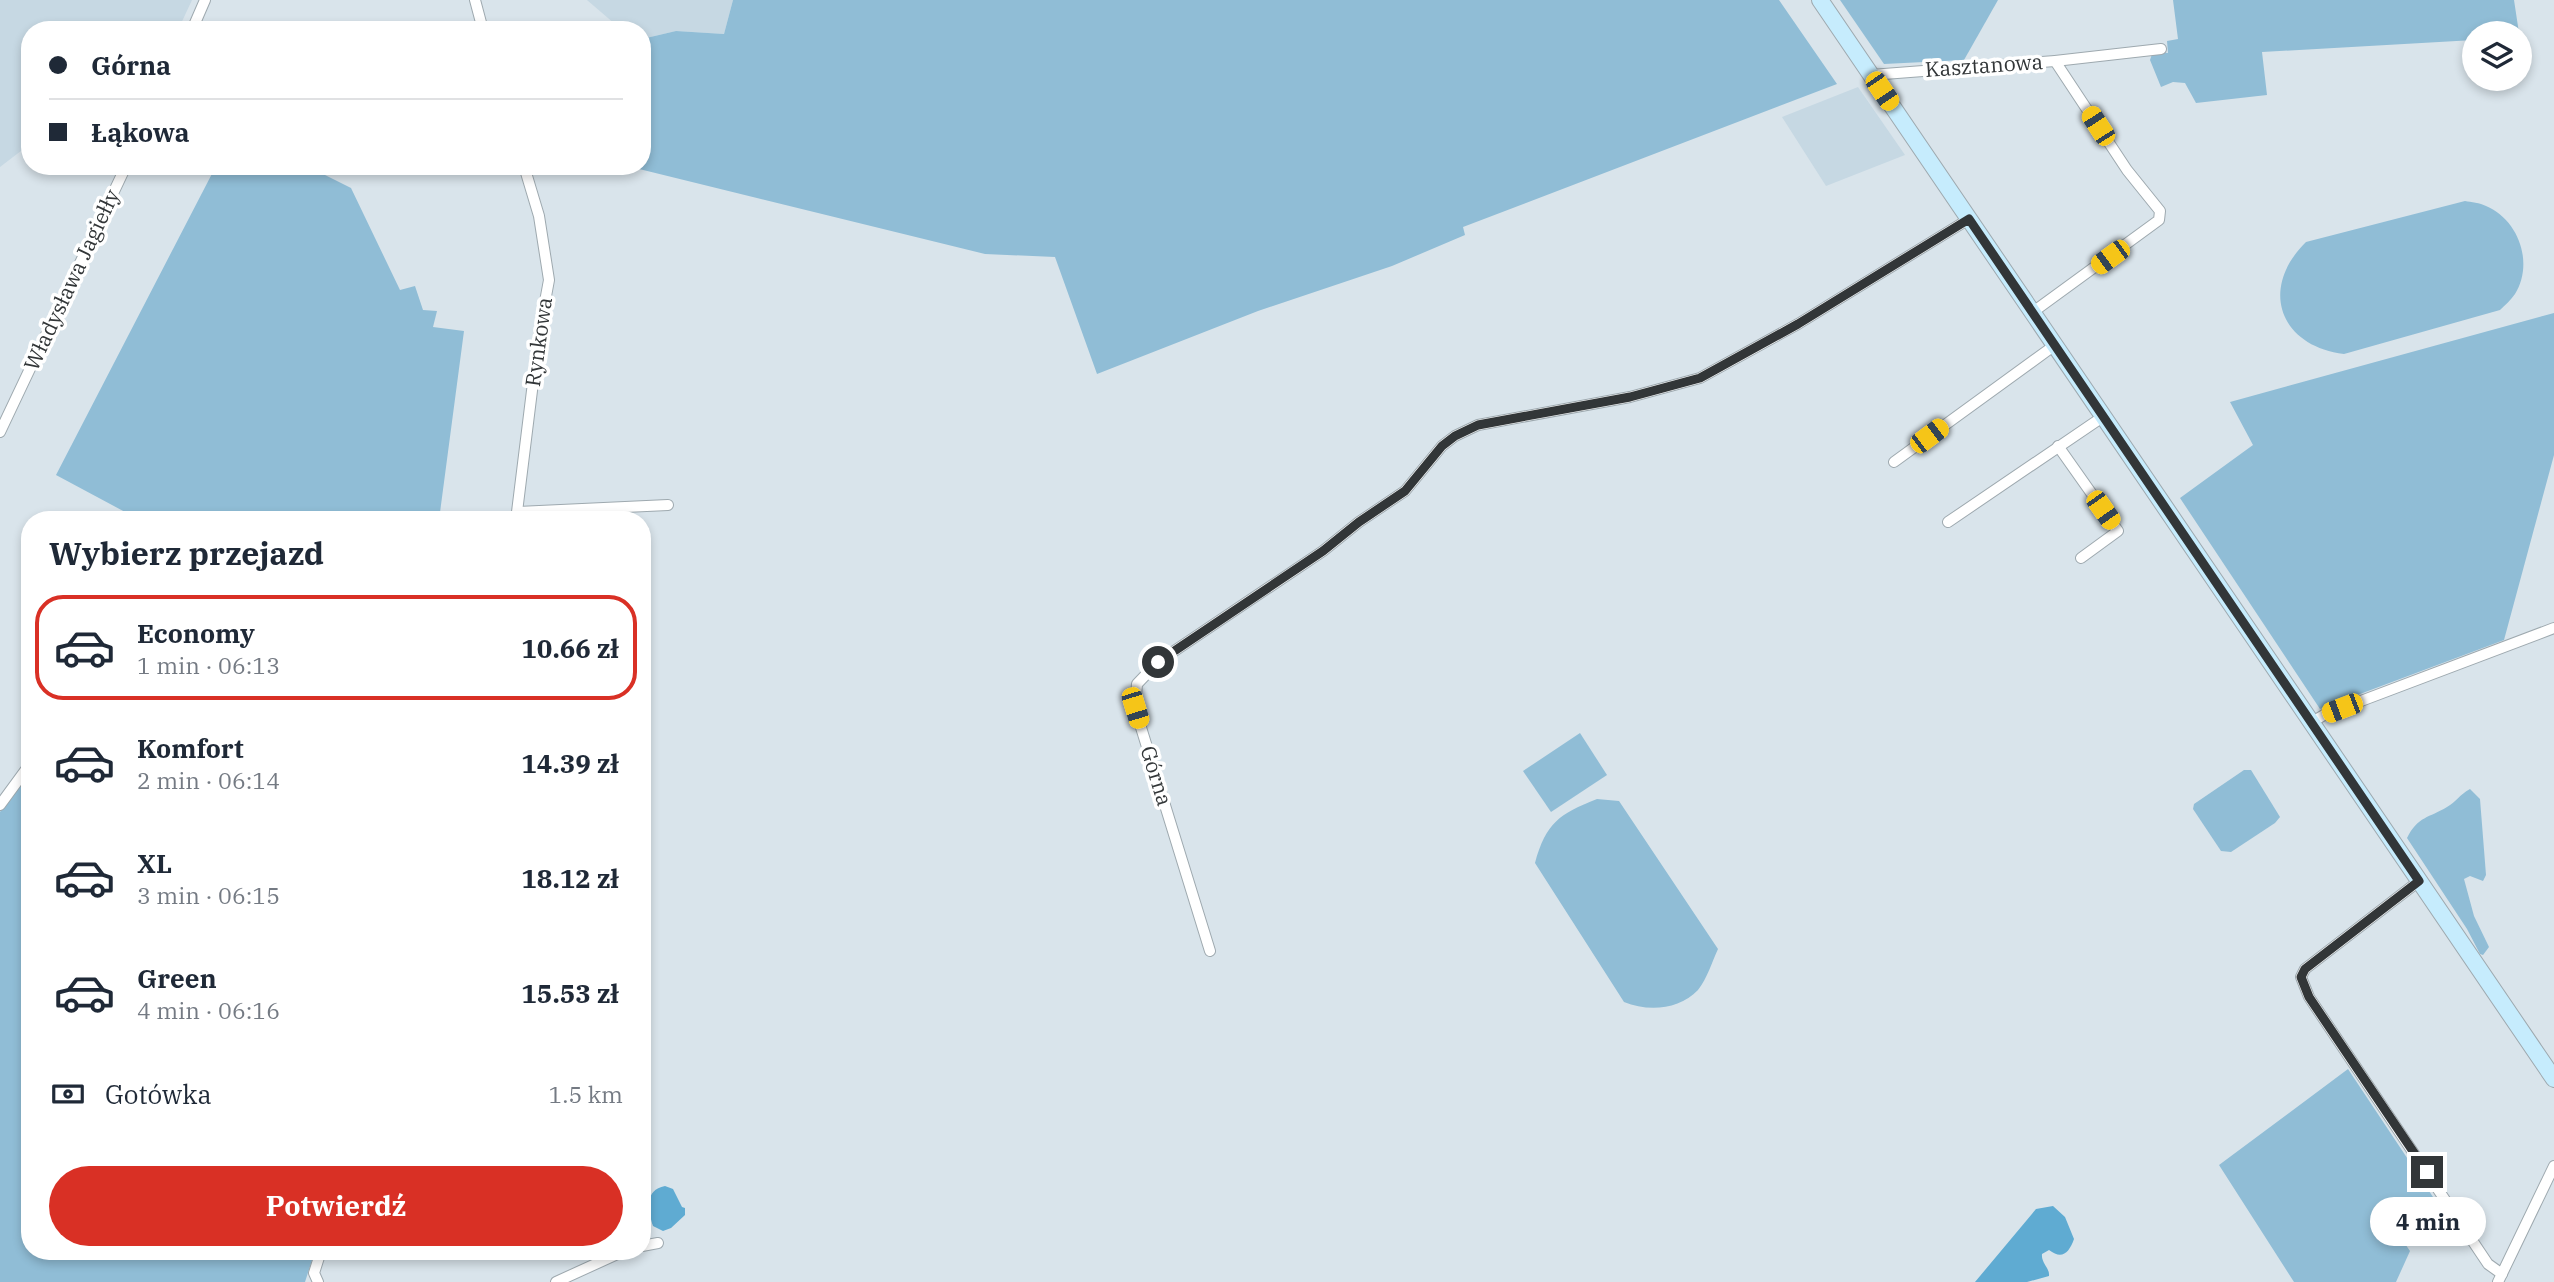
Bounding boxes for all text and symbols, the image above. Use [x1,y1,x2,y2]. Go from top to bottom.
map controls [2462,21,2532,91]
button: layers [2462,21,2532,91]
street label: Kasztanowa [1924,47,2044,83]
text: Górna [91,48,171,82]
car [1862,68,1903,114]
car [2078,103,2119,149]
text: Łąkowa [91,115,190,149]
street label: Władysława Jagiełły [17,184,126,375]
car [2087,236,2134,278]
street label: Rynkowa [518,295,558,388]
car [1906,415,1953,457]
car [2083,487,2124,533]
text: Wybierz przejazd [49,532,324,574]
icon: car [53,616,116,679]
text: Economy [137,616,255,650]
text: 10.66 zł [521,631,619,665]
route start [1142,646,1174,678]
text: 1 min · 06:13 [137,650,280,680]
car [1119,685,1152,731]
car [2319,691,2366,725]
icon: car [53,731,116,794]
text: Komfort [137,731,244,765]
street label: Górna [1135,742,1179,809]
text: 14.39 zł [521,746,619,780]
text: 2 min · 06:14 [137,765,280,795]
icon: car [53,846,116,909]
text: XL [137,846,172,880]
text: 18.12 zł [521,861,619,895]
text: 3 min · 06:15 [137,880,280,910]
icon: car [53,961,116,1024]
text: Green [137,961,217,995]
text: 15.53 zł [521,976,619,1010]
text: 4 min · 06:16 [137,995,280,1025]
icon: cash [49,1075,87,1113]
text: Gotówka [105,1077,212,1111]
text: 1.5 km [549,1079,623,1109]
route end [2411,1156,2443,1188]
button: Potwierdź [49,1166,623,1246]
callout: 4 min [2369,1196,2485,1246]
text: 4 min [2396,1206,2460,1236]

